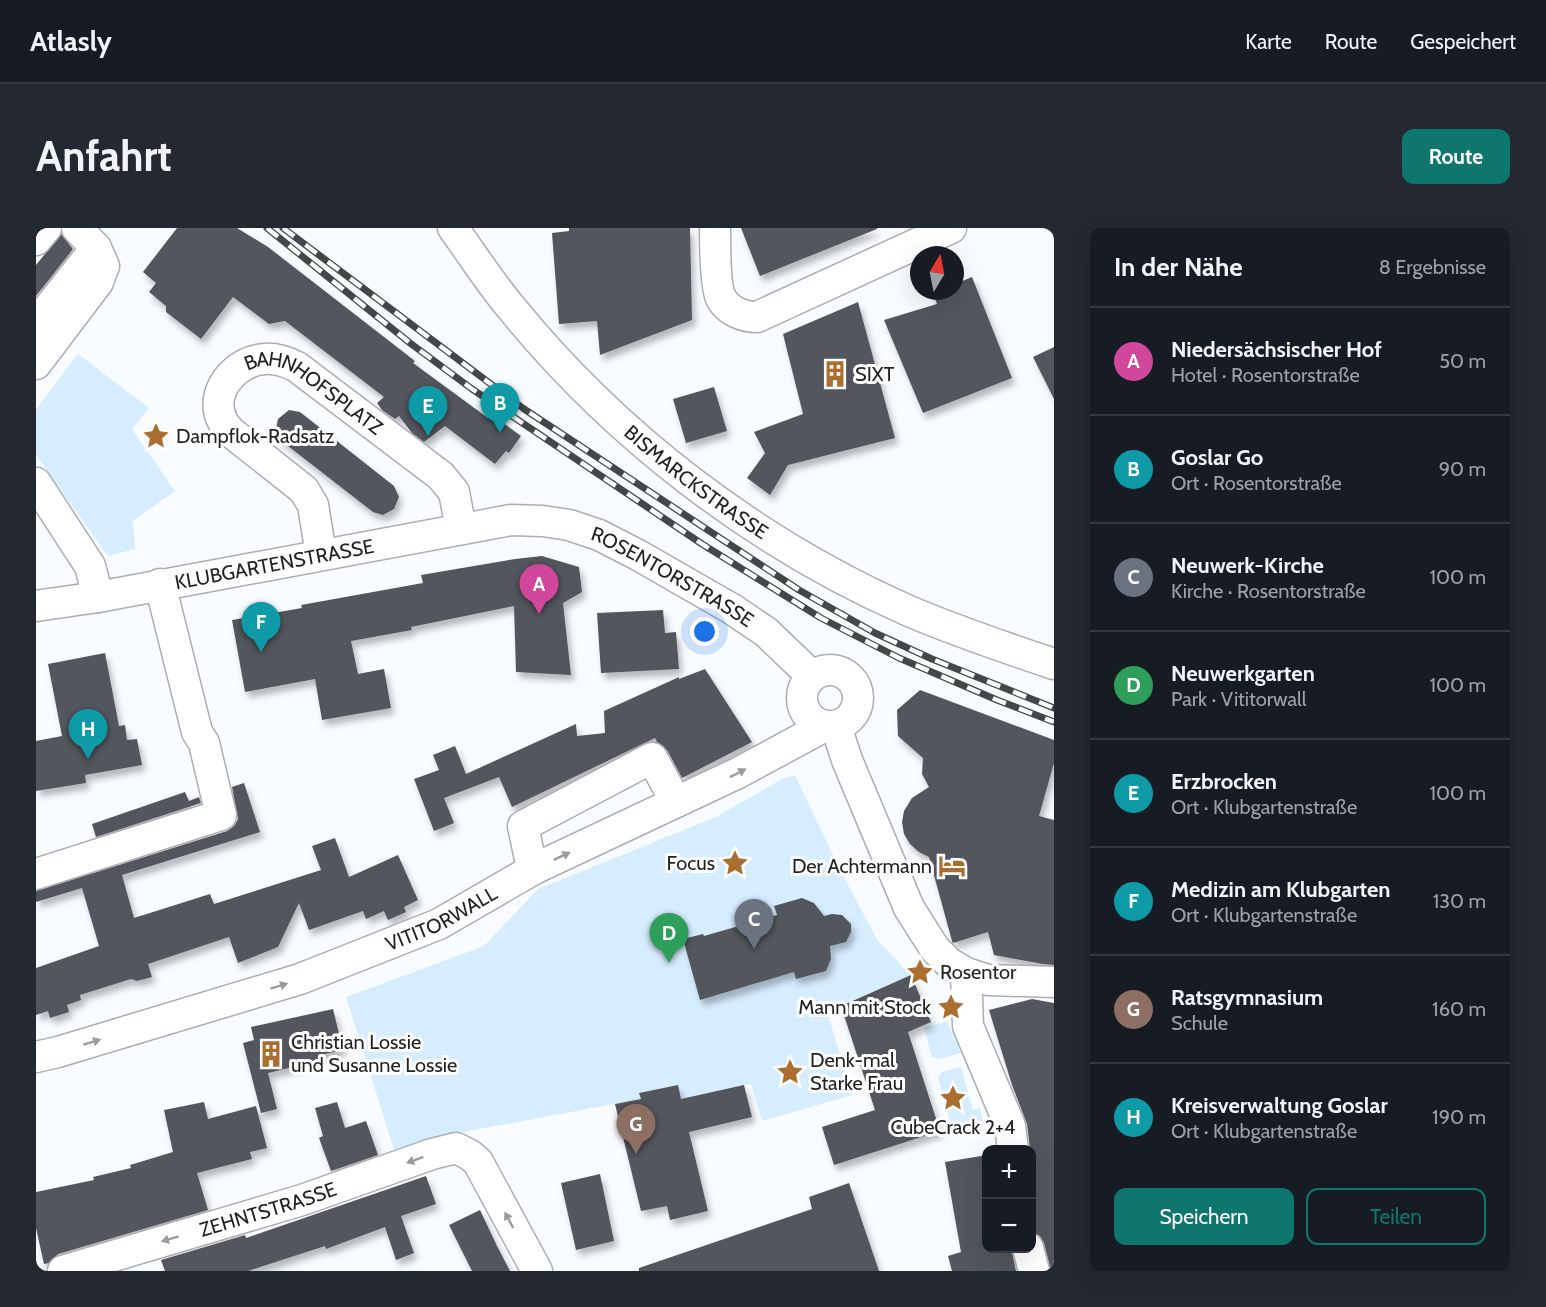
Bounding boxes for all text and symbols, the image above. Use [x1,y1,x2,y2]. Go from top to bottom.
text: Atlasly [30,24,112,58]
text: Karte [1245,29,1292,54]
text: Route [1325,29,1377,54]
text: Gespeichert [1410,29,1516,54]
button: Route [1402,129,1510,184]
text: Anfahrt [36,130,172,182]
north arrow [910,246,964,300]
text: In der Nähe [1114,251,1243,283]
text: 8 Ergebnisse [1379,255,1486,279]
text: Niedersächsischer Hof [1171,336,1382,363]
street label: BAHNHOFSPLATZ [241,346,387,440]
text: A [1127,349,1140,373]
text: 50 m [1439,349,1486,373]
building icon: SIXT [820,359,850,389]
place label: SIXT [855,362,895,386]
text: Hotel · Rosentorstraße [1171,363,1360,387]
pin: B [480,384,520,433]
pin: E [408,386,448,436]
street label: BISMARCKSTRASSE [619,420,773,544]
place icon: Dampflok-Radsatz [141,421,171,451]
place label: Dampflok-Radsatz [176,424,334,448]
text: Goslar Go [1171,444,1263,471]
text: B [1127,457,1140,481]
text: 90 m [1439,457,1486,481]
text: Ort · Rosentorstraße [1171,471,1342,495]
street label: ROSENTORSTRASSE [588,521,758,632]
street label: KLUBGARTENSTRASSE [173,534,376,594]
text: Neuwerk-Kirche [1171,552,1324,579]
pin: A [520,564,558,614]
text: C [1127,565,1140,589]
text: 100 m [1430,565,1486,589]
text: Kirche · Rosentorstraße [1171,579,1366,603]
pin: F [242,602,280,652]
your location [690,617,719,646]
text: Neuwerkgarten [1171,660,1315,687]
text: D [1126,673,1141,697]
text: 100 m [1430,673,1486,697]
text: Park · Vititorwall [1171,687,1307,711]
pin: H [68,710,108,759]
one-way arrow [730,768,747,777]
text: Erzbrocken [1171,768,1277,795]
text: E [1128,781,1139,805]
text: 100 m [1430,781,1486,805]
text: Ort · Klubgartenstraße [1171,795,1357,819]
place icon: Focus [720,848,750,878]
place label: Focus [667,851,715,875]
hotel icon: Der Achtermann [937,851,967,881]
one-way arrow [554,852,571,861]
place label: Der Achtermann [792,854,932,878]
text: Medizin am Klubgarten [1171,876,1390,903]
street label: VITITORWALL [382,881,501,956]
text: F [1128,889,1139,913]
text: 130 m [1433,889,1486,913]
pin: C [734,900,774,949]
text: Ort · Klubgartenstraße [1171,903,1357,927]
pin: D [650,914,688,963]
place icon: Rosentor [905,957,935,987]
place label: Rosentor [940,960,1017,984]
one-way arrow [270,981,288,990]
text: Ratsgymnasium [1171,984,1323,1011]
place icon: Mann mit Stock [936,992,966,1022]
place label: Mann mit Stock [798,995,931,1019]
text: G [1127,997,1140,1021]
text: 160 m [1432,997,1486,1021]
text: Schule [1171,1011,1228,1035]
place label: Christian Lossie und Susanne Lossie [291,1030,457,1077]
one-way arrow [83,1037,101,1046]
building icon: Christian Lossie und Susanne Lossie [256,1039,286,1069]
place label: Denk-mal Starke Frau [810,1048,903,1095]
place icon: Denk-mal Starke Frau [775,1057,805,1087]
place icon: CubeCrack 2+4 [938,1083,968,1113]
text: Kreisverwaltung Goslar [1171,1092,1388,1119]
pin: G [616,1104,656,1154]
text: H [1126,1105,1141,1129]
text: 190 m [1432,1105,1486,1129]
place label: CubeCrack 2+4 [891,1115,1016,1139]
text: Ort · Klubgartenstraße [1171,1119,1357,1143]
map controls [982,1145,1036,1253]
button: + [982,1145,1036,1199]
one-way arrow [406,1155,424,1165]
street label: ZEHNTSTRASSE [197,1177,340,1242]
button: Speichern [1114,1188,1294,1245]
button: Teilen [1306,1188,1486,1245]
button: − [982,1199,1036,1253]
one-way arrow [504,1211,514,1228]
one-way arrow [160,1235,178,1244]

